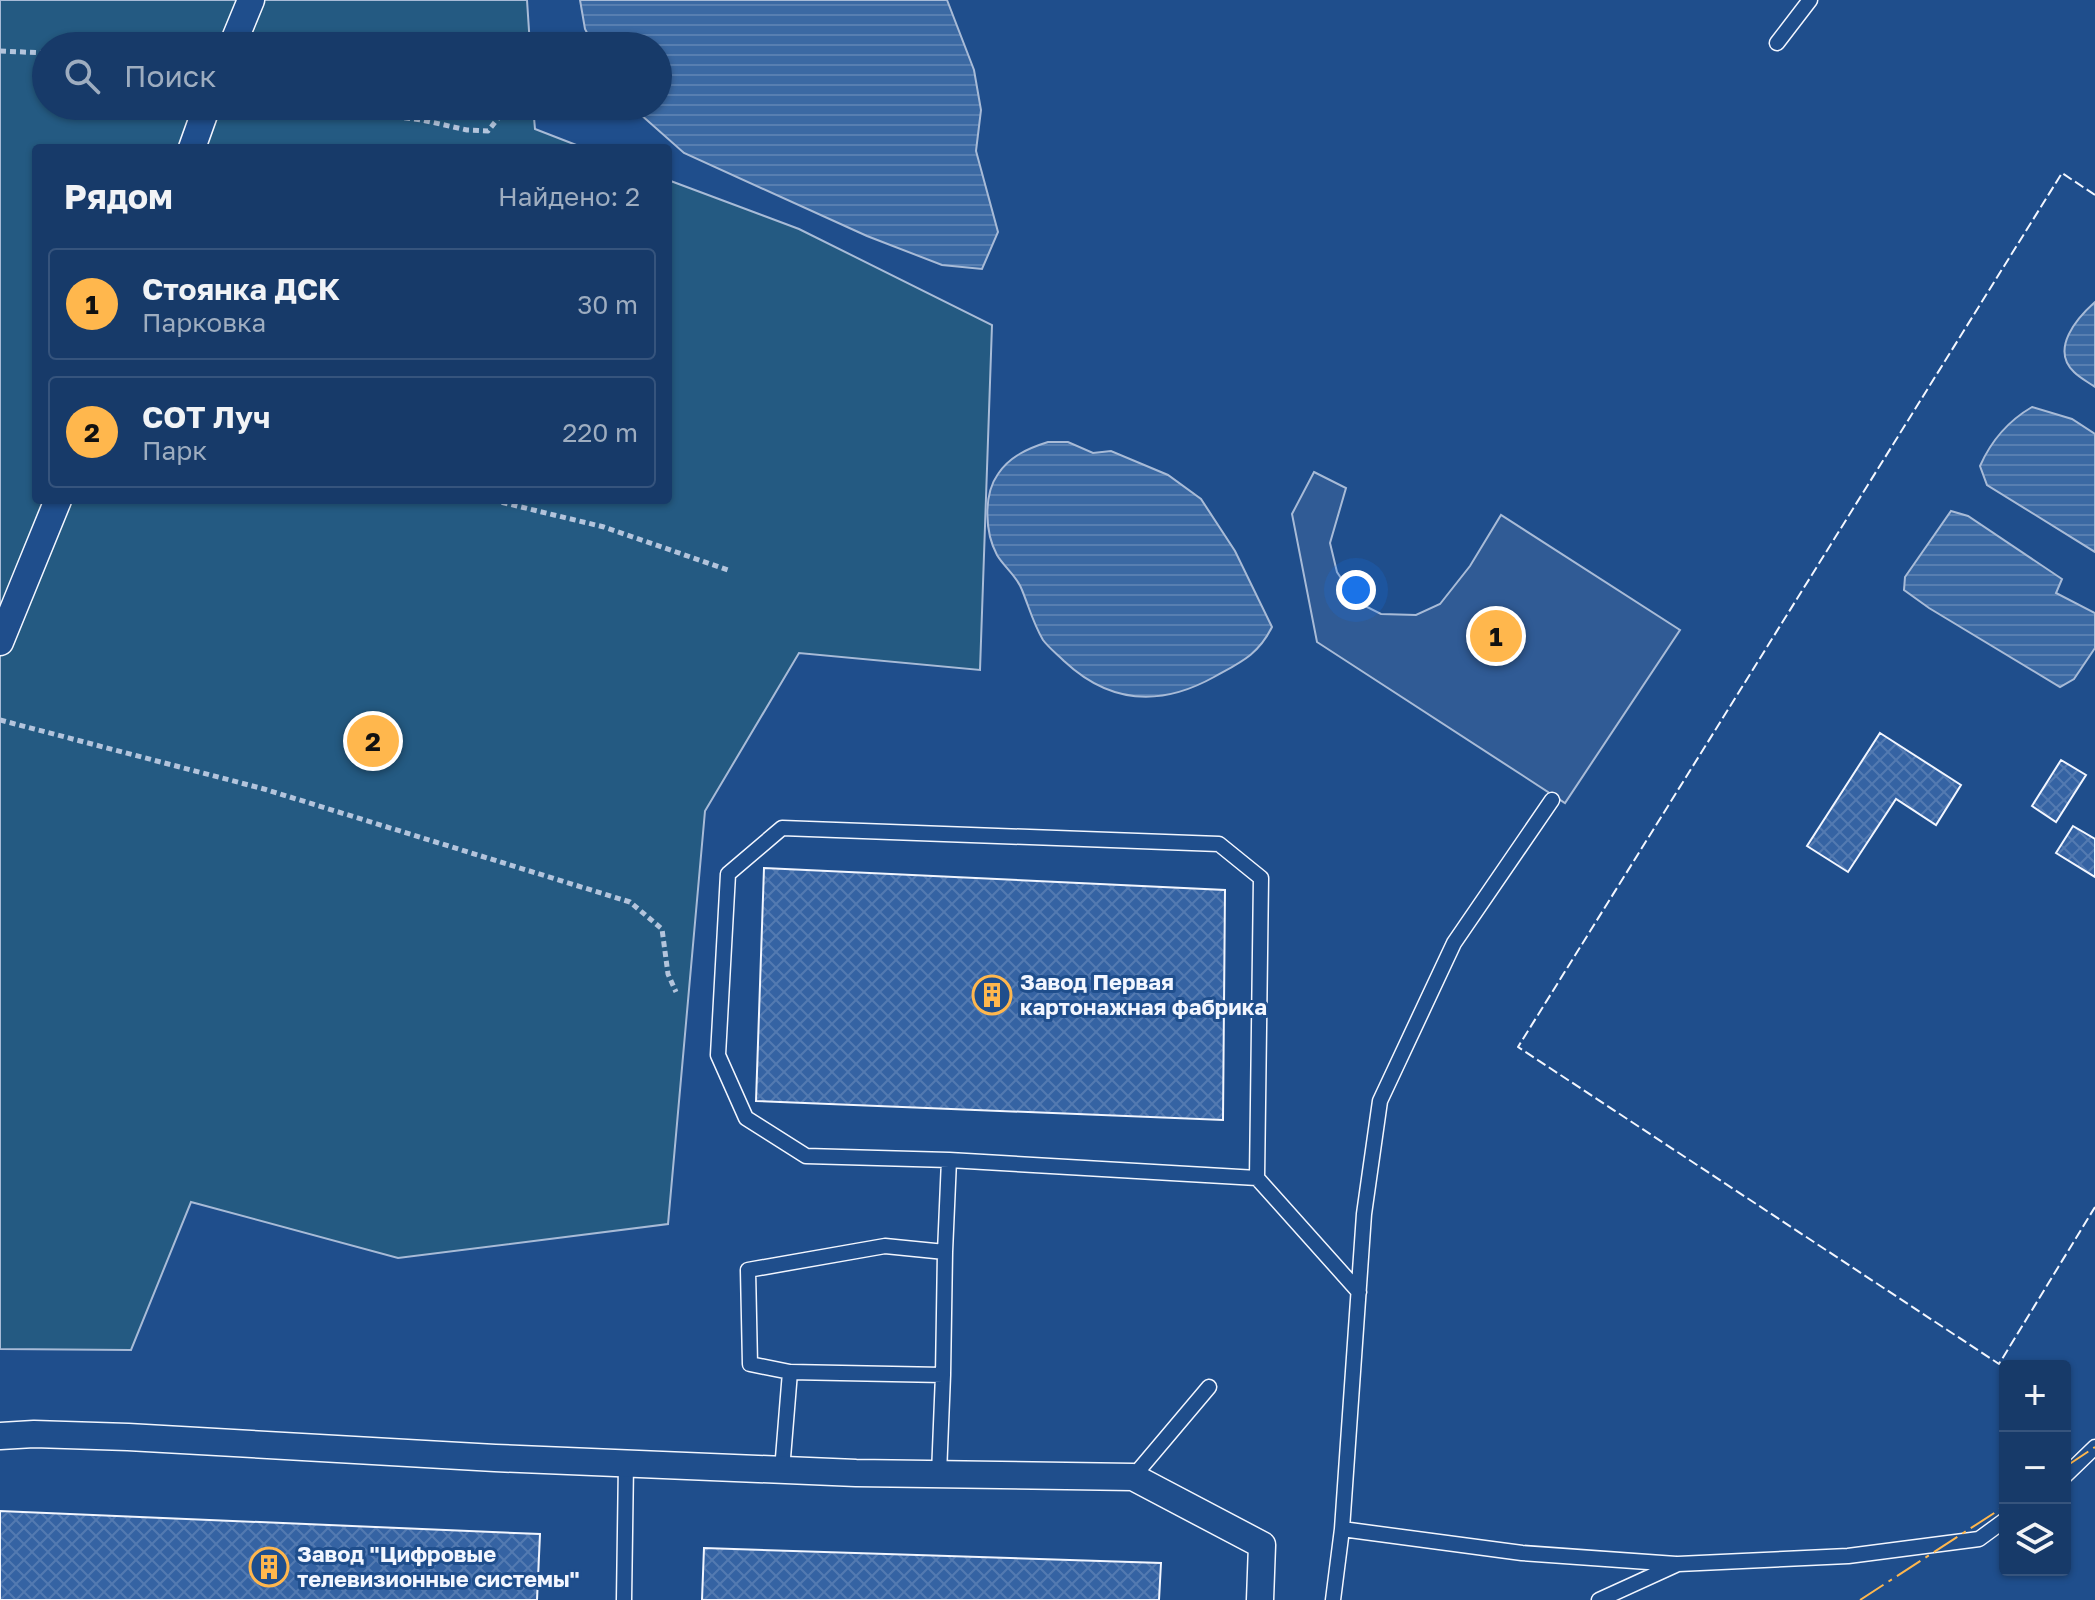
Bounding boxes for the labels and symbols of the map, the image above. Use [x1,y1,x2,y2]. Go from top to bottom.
your location [1336,570,1376,610]
pin: 1 [1470,606,1522,666]
pin: 2 [347,711,399,771]
place label: Завод Первая картонажная фабрика [1020,968,1267,1020]
building icon: Завод Первая картонажная фабрика [971,974,1013,1016]
place label: Завод "Цифровые телевизионные системы" [297,1540,580,1592]
building icon: Завод "Цифровые телевизионные системы" [248,1546,290,1588]

